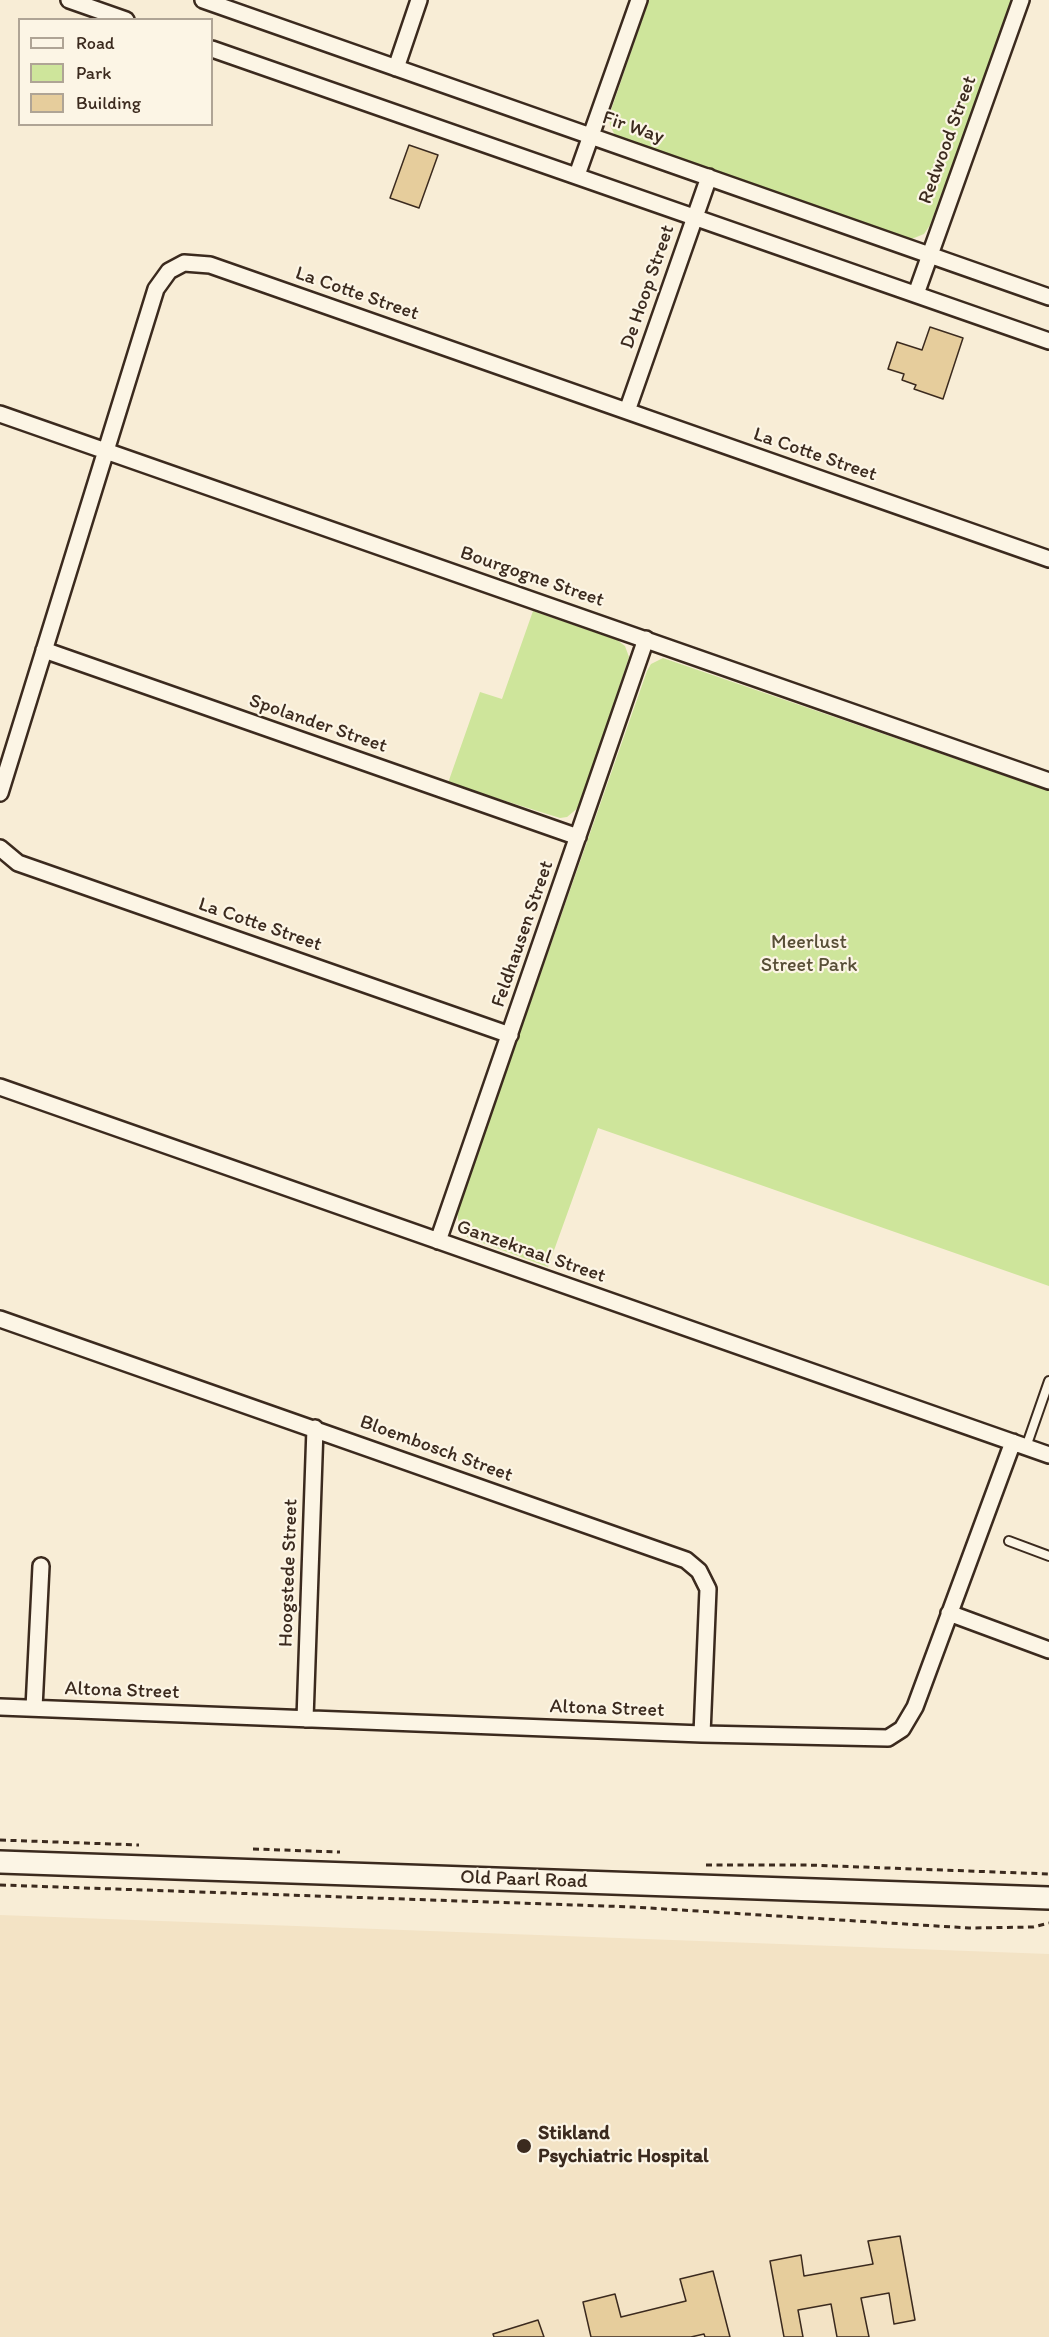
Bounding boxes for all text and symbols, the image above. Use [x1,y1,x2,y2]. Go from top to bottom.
legend [18,18,213,126]
text: Road [76,32,115,54]
text: Park [76,62,111,84]
street label: Redwood Street [914,73,982,207]
text: Building [76,92,141,114]
street label: Fir Way [599,106,667,150]
street label: De Hoop Street [616,222,680,352]
street label: La Cotte Street [292,262,422,326]
street label: La Cotte Street [750,423,880,487]
street label: Bourgogne Street [457,541,607,613]
street label: Spolander Street [246,689,390,759]
street label: Feldhausen Street [487,857,559,1011]
street label: La Cotte Street [195,893,325,957]
park label: Meerlust Street Park [761,931,857,978]
street label: Ganzekraal Street [453,1215,609,1289]
street label: Bloembosch Street [356,1410,516,1488]
street label: Hoogstede Street [274,1498,304,1648]
street label: Altona Street [64,1677,180,1705]
street label: Altona Street [549,1695,665,1723]
street label: Old Paarl Road [460,1866,588,1894]
place label: Stikland Psychiatric Hospital [538,2122,709,2169]
marker: Stikland Psychiatric Hospital [515,2137,533,2155]

